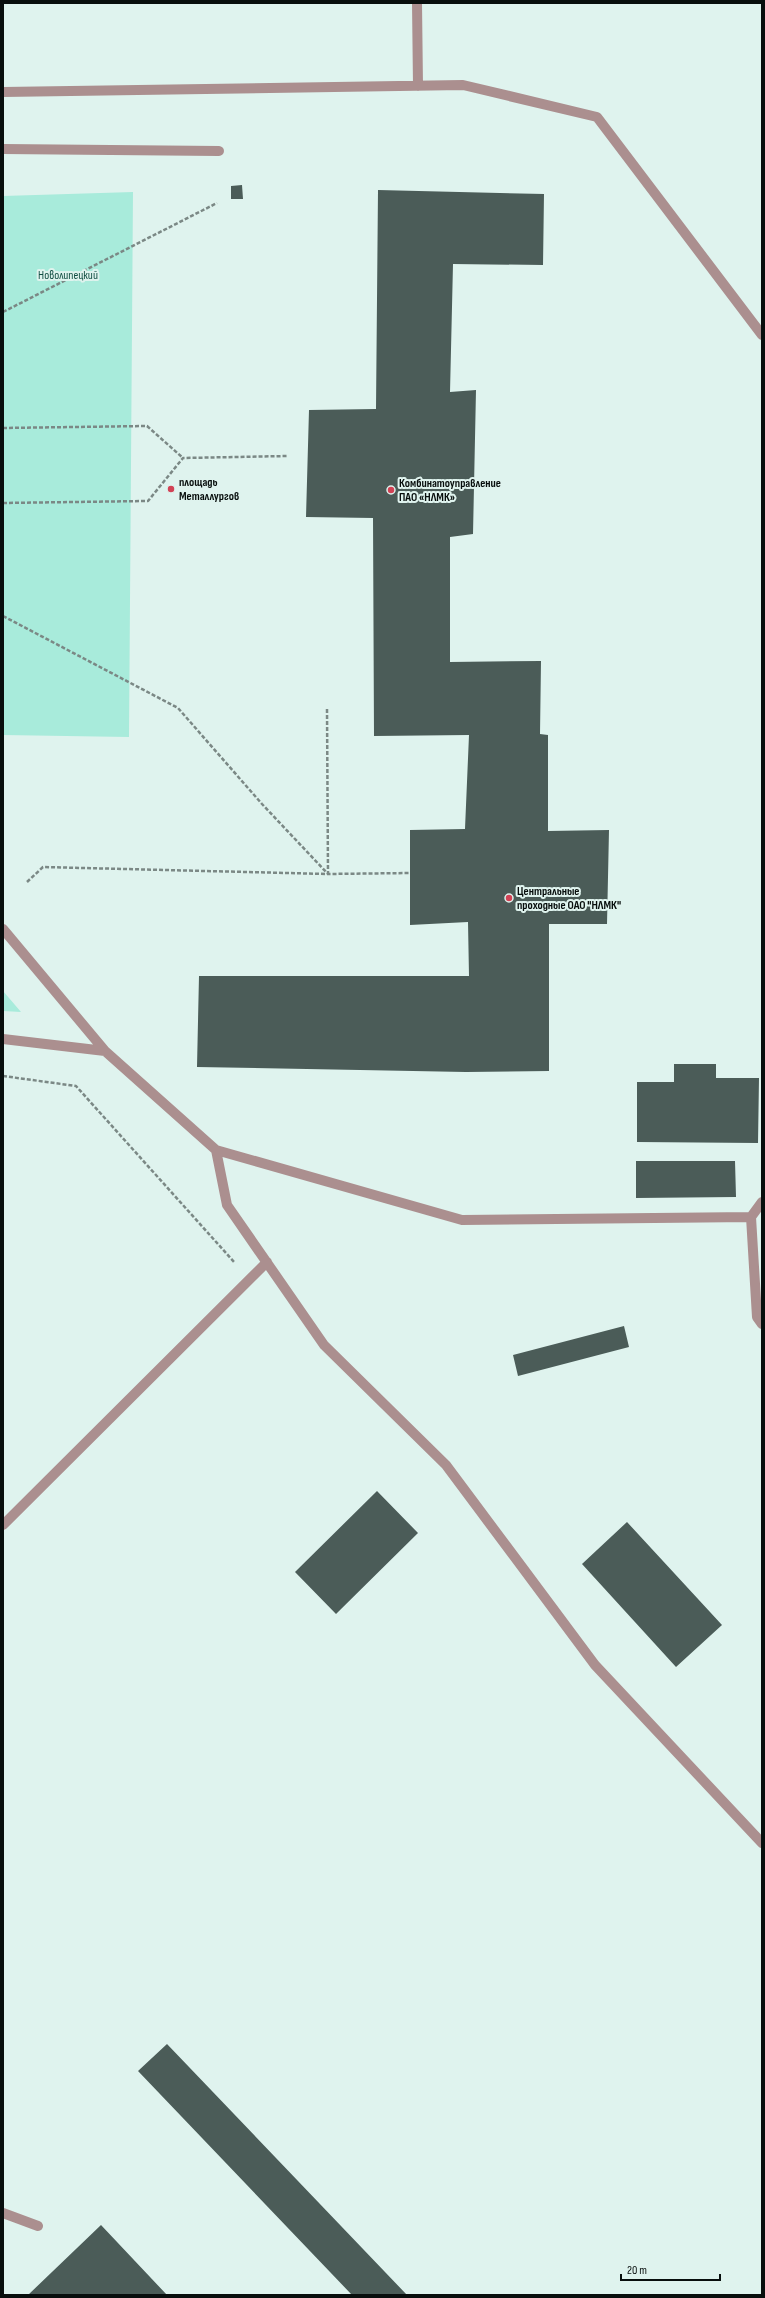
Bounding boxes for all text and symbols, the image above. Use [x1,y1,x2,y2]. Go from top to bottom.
park label: Новолипецкий [38,268,98,283]
place label: площадь Металлургов [179,475,239,504]
place label: Комбинатоуправление ПАО «НЛМК» [399,476,501,505]
marker: площадь Металлургов [166,484,176,494]
marker: Комбинатоуправление ПАО «НЛМК» [386,485,396,495]
place label: Центральные проходные ОАО "НЛМК" [517,884,621,913]
marker: Центральные проходные ОАО "НЛМК" [504,893,514,903]
scale bar [621,2256,720,2282]
text: 20 m [627,2263,647,2278]

